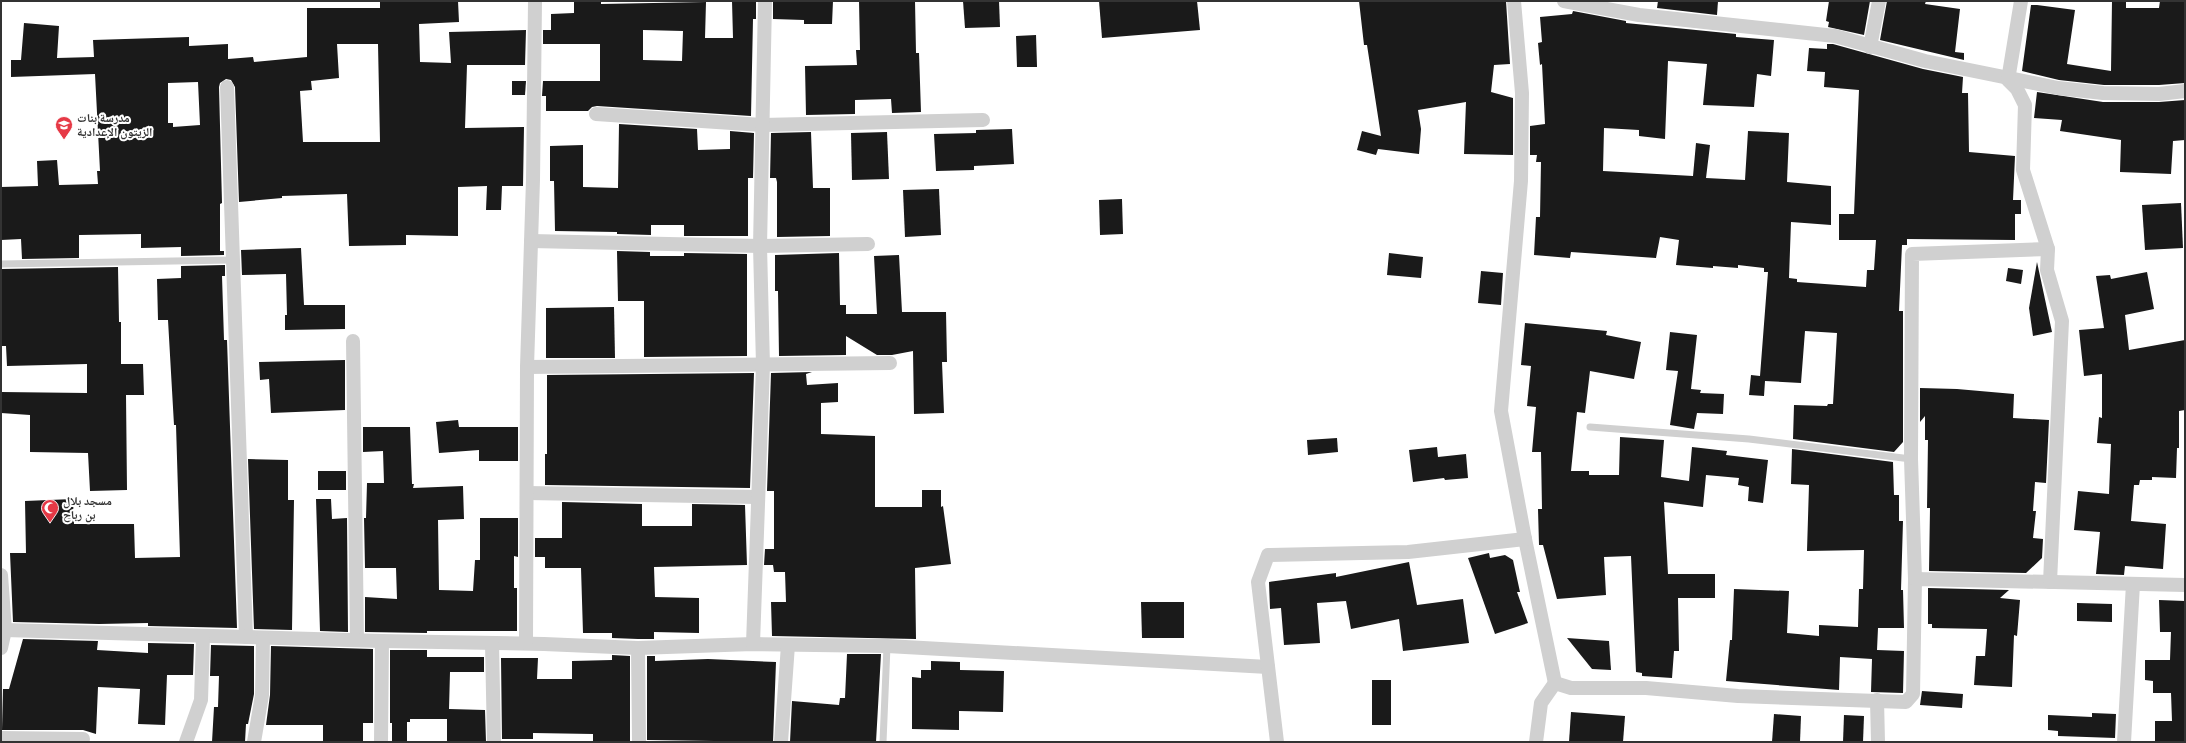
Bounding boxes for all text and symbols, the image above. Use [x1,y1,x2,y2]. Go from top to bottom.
place label: مدرسة بنات الزيتون الإعدادية [77,111,152,140]
school or university icon: مدرسة بنات الزيتون الإعدادية [54,115,74,140]
place label: مسجد بلال بن رباح [63,494,112,523]
mosque icon: مسجد بلال بن رباح [40,498,60,523]

